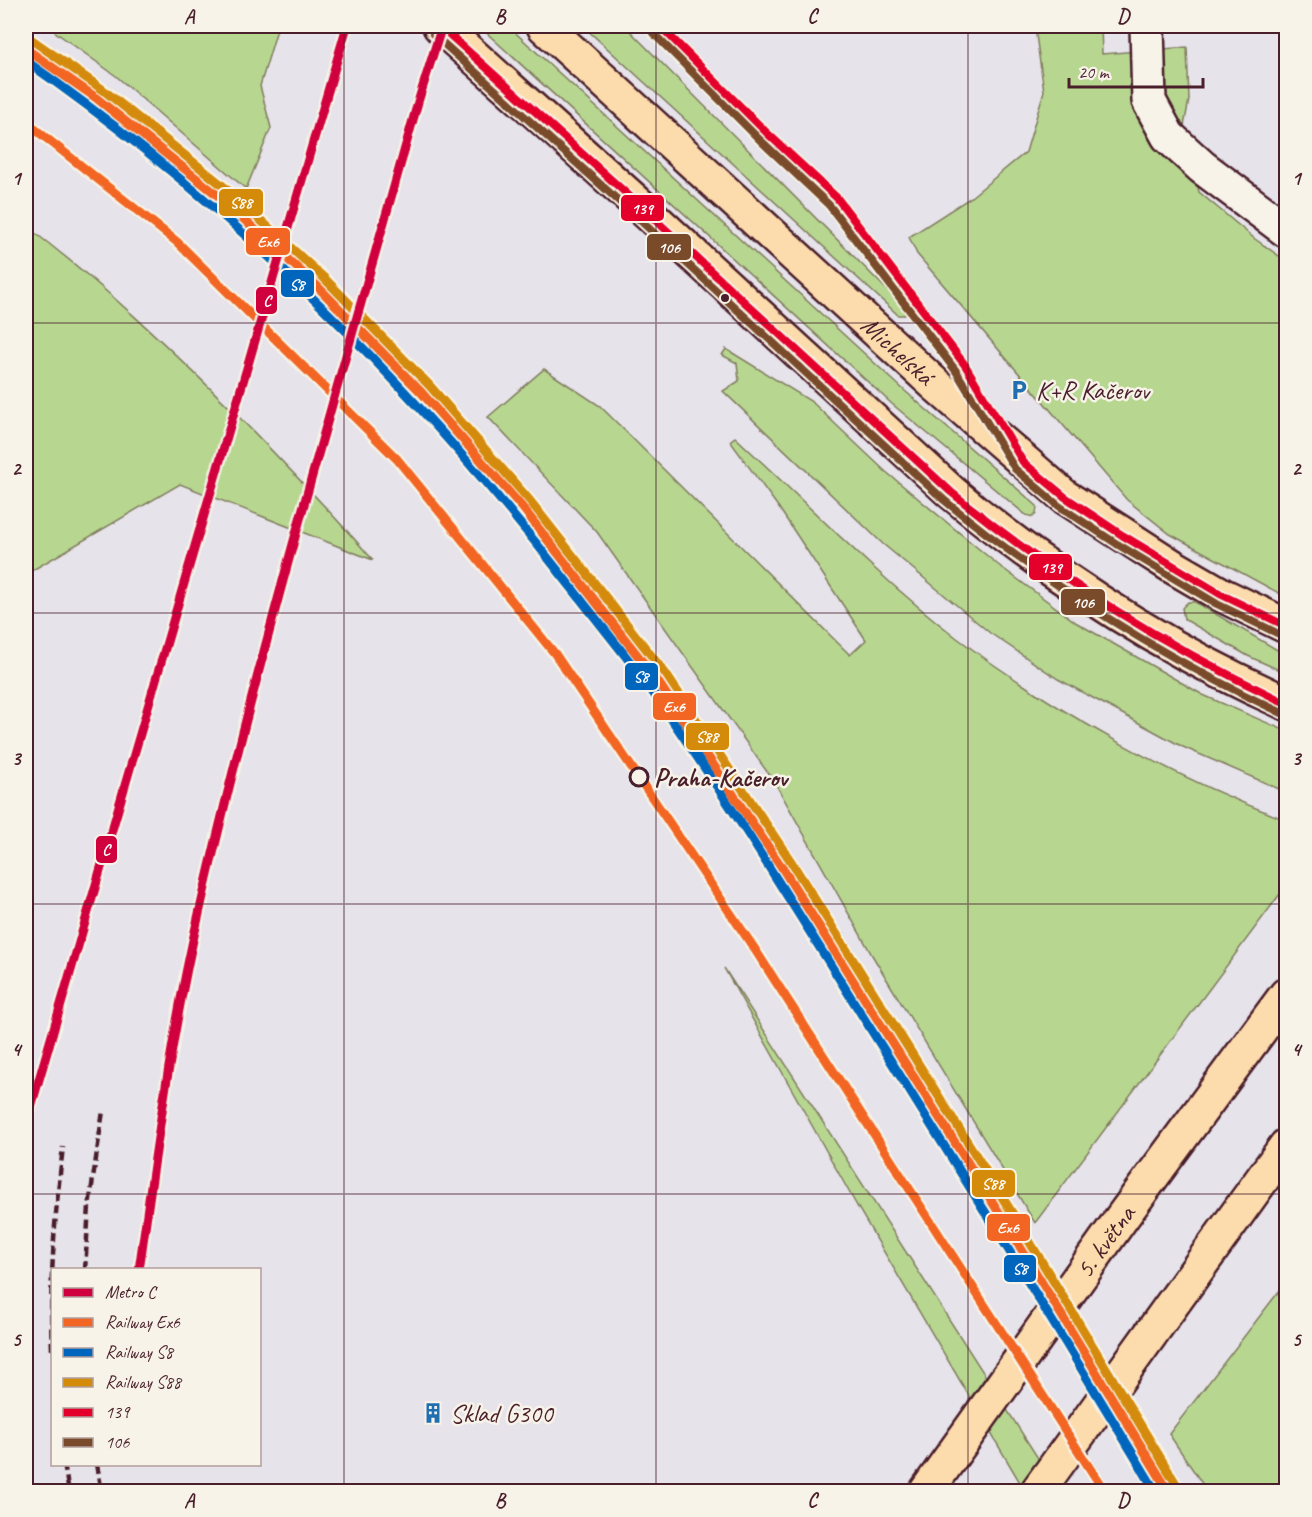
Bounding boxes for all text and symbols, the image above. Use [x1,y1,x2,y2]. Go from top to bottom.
text: A [184,4,196,29]
text: B [495,4,507,29]
text: C [807,4,819,29]
text: D [1117,4,1131,29]
scale bar [1069,51,1202,89]
text: 20 m [1078,61,1111,83]
text: 1 [12,166,23,191]
text: 1 [1292,166,1303,191]
line badge: S88 [218,188,264,217]
text: S88 [230,193,254,213]
line badge: 139 [620,194,665,222]
text: 139 [631,199,655,219]
line badge: Ex6 [245,227,291,256]
text: Ex6 [257,232,280,252]
line badge: 106 [646,233,692,261]
text: 106 [658,238,681,258]
line badge: S8 [280,269,315,298]
text: S8 [289,275,306,295]
line badge: C [255,286,278,315]
text: C [263,291,273,311]
unlabelled marker [719,292,731,304]
street label: Michelská [854,309,943,394]
place label: K+R Kačerov [1036,374,1151,407]
parking icon: K+R Kačerov [1007,378,1031,402]
text: 2 [12,456,23,481]
text: 2 [1292,456,1303,481]
line badge: 139 [1028,553,1073,581]
text: 139 [1040,558,1064,578]
line badge: 106 [1060,588,1106,616]
text: 106 [1072,593,1095,613]
line badge: S8 [624,662,659,691]
text: S8 [633,667,650,687]
line badge: Ex6 [652,692,697,721]
text: Ex6 [663,697,686,717]
line badge: S88 [685,722,730,751]
text: S88 [696,727,720,747]
text: 3 [12,746,23,771]
text: 3 [1292,746,1303,771]
place label: Praha-Kačerov [654,761,790,794]
marker: Praha-Kačerov [629,767,649,787]
line badge: C [95,835,118,864]
text: C [102,840,112,860]
text: 4 [12,1037,24,1062]
text: 4 [1292,1037,1304,1062]
line badge: S88 [971,1169,1016,1198]
text: S88 [982,1174,1006,1194]
street label: 5. května [1068,1197,1143,1284]
line badge: Ex6 [986,1213,1031,1242]
text: Ex6 [997,1218,1020,1238]
line badge: S8 [1003,1254,1037,1283]
text: S8 [1012,1259,1029,1279]
legend [51,1268,261,1466]
text: Metro C [105,1281,158,1303]
text: Railway Ex6 [105,1311,181,1333]
text: 5 [12,1327,23,1352]
text: 5 [1292,1327,1303,1352]
text: Railway S8 [105,1341,175,1363]
text: Railway S88 [105,1371,183,1393]
place label: Sklad G300 [450,1397,555,1430]
text: 139 [105,1401,131,1423]
building icon: Sklad G300 [421,1401,445,1425]
text: 106 [105,1431,130,1453]
text: A [184,1488,196,1513]
text: B [495,1488,507,1513]
text: C [807,1488,819,1513]
text: D [1117,1488,1131,1513]

